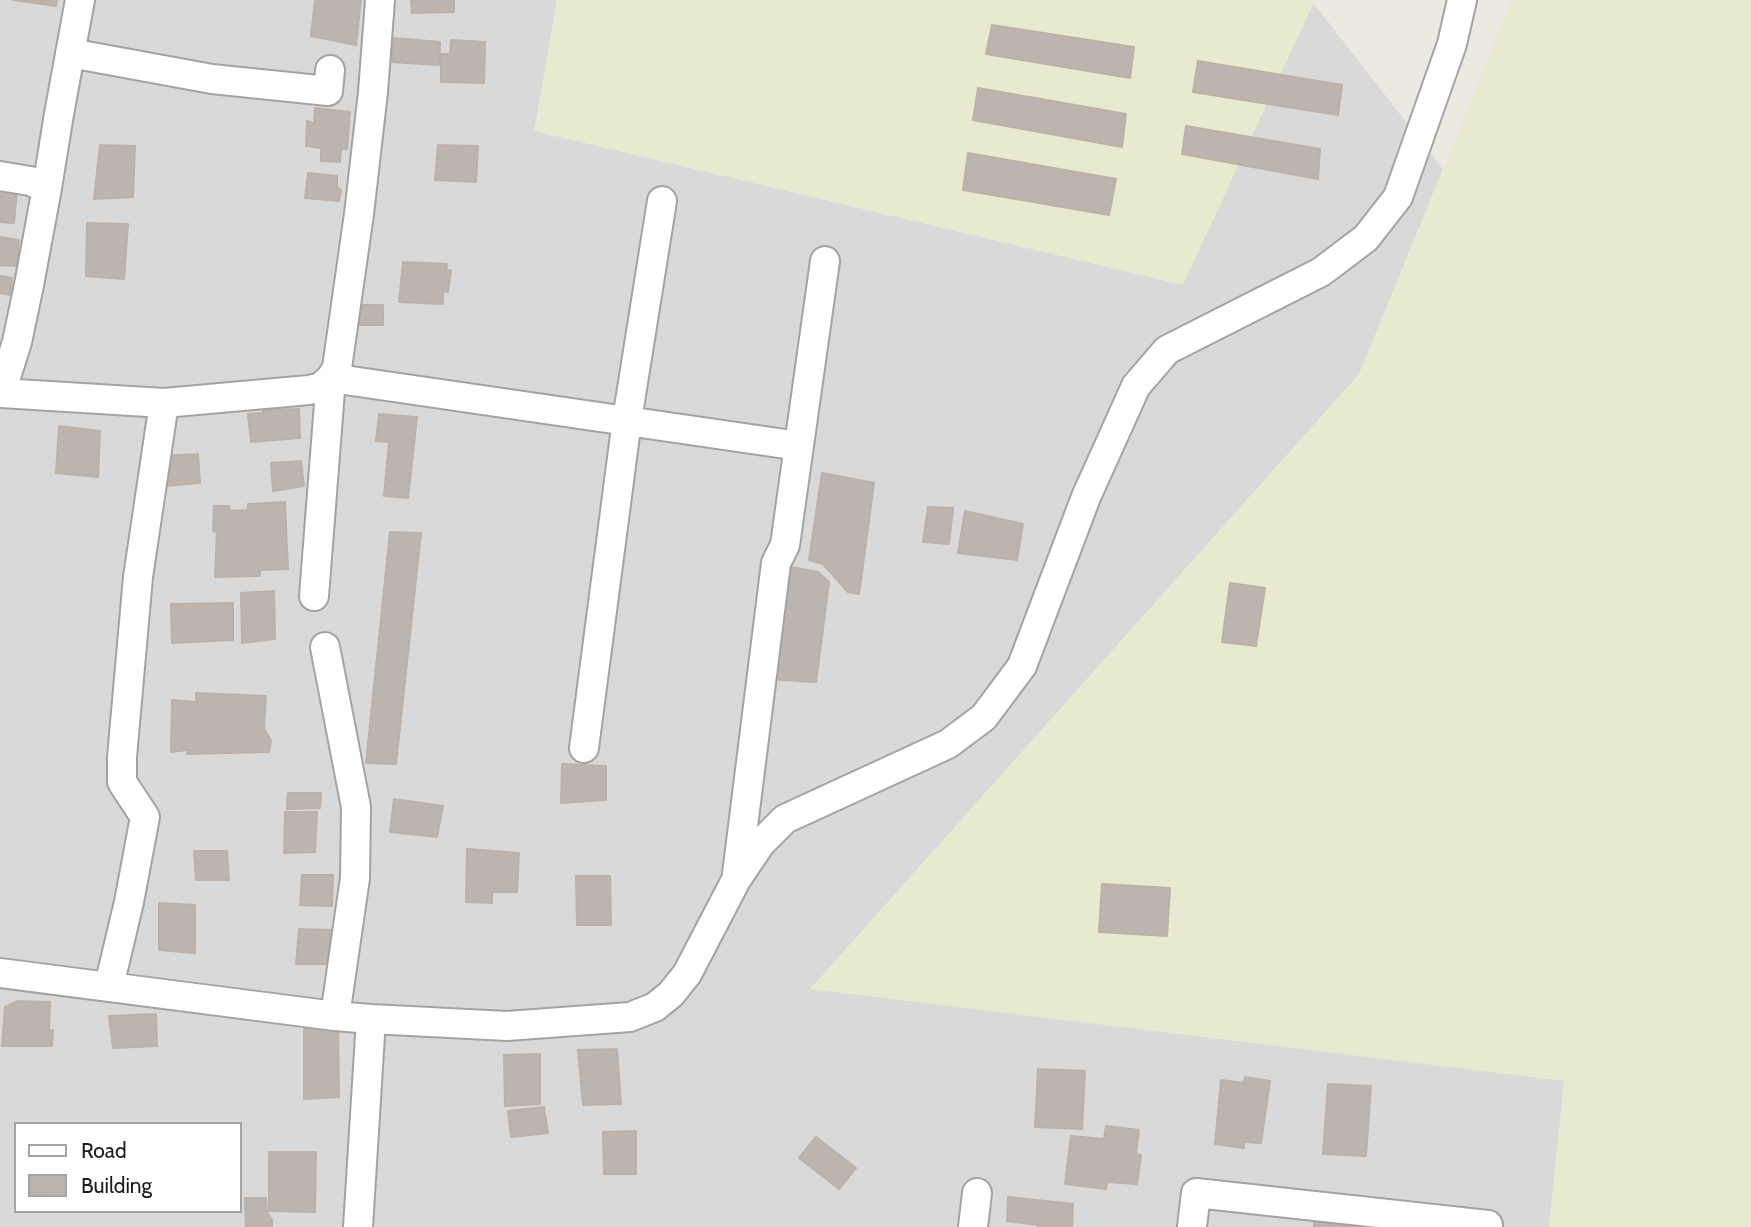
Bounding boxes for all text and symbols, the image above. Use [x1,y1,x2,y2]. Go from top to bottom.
legend [14,1122,242,1213]
text: Road [81,1138,127,1163]
text: Building [81,1173,152,1198]

